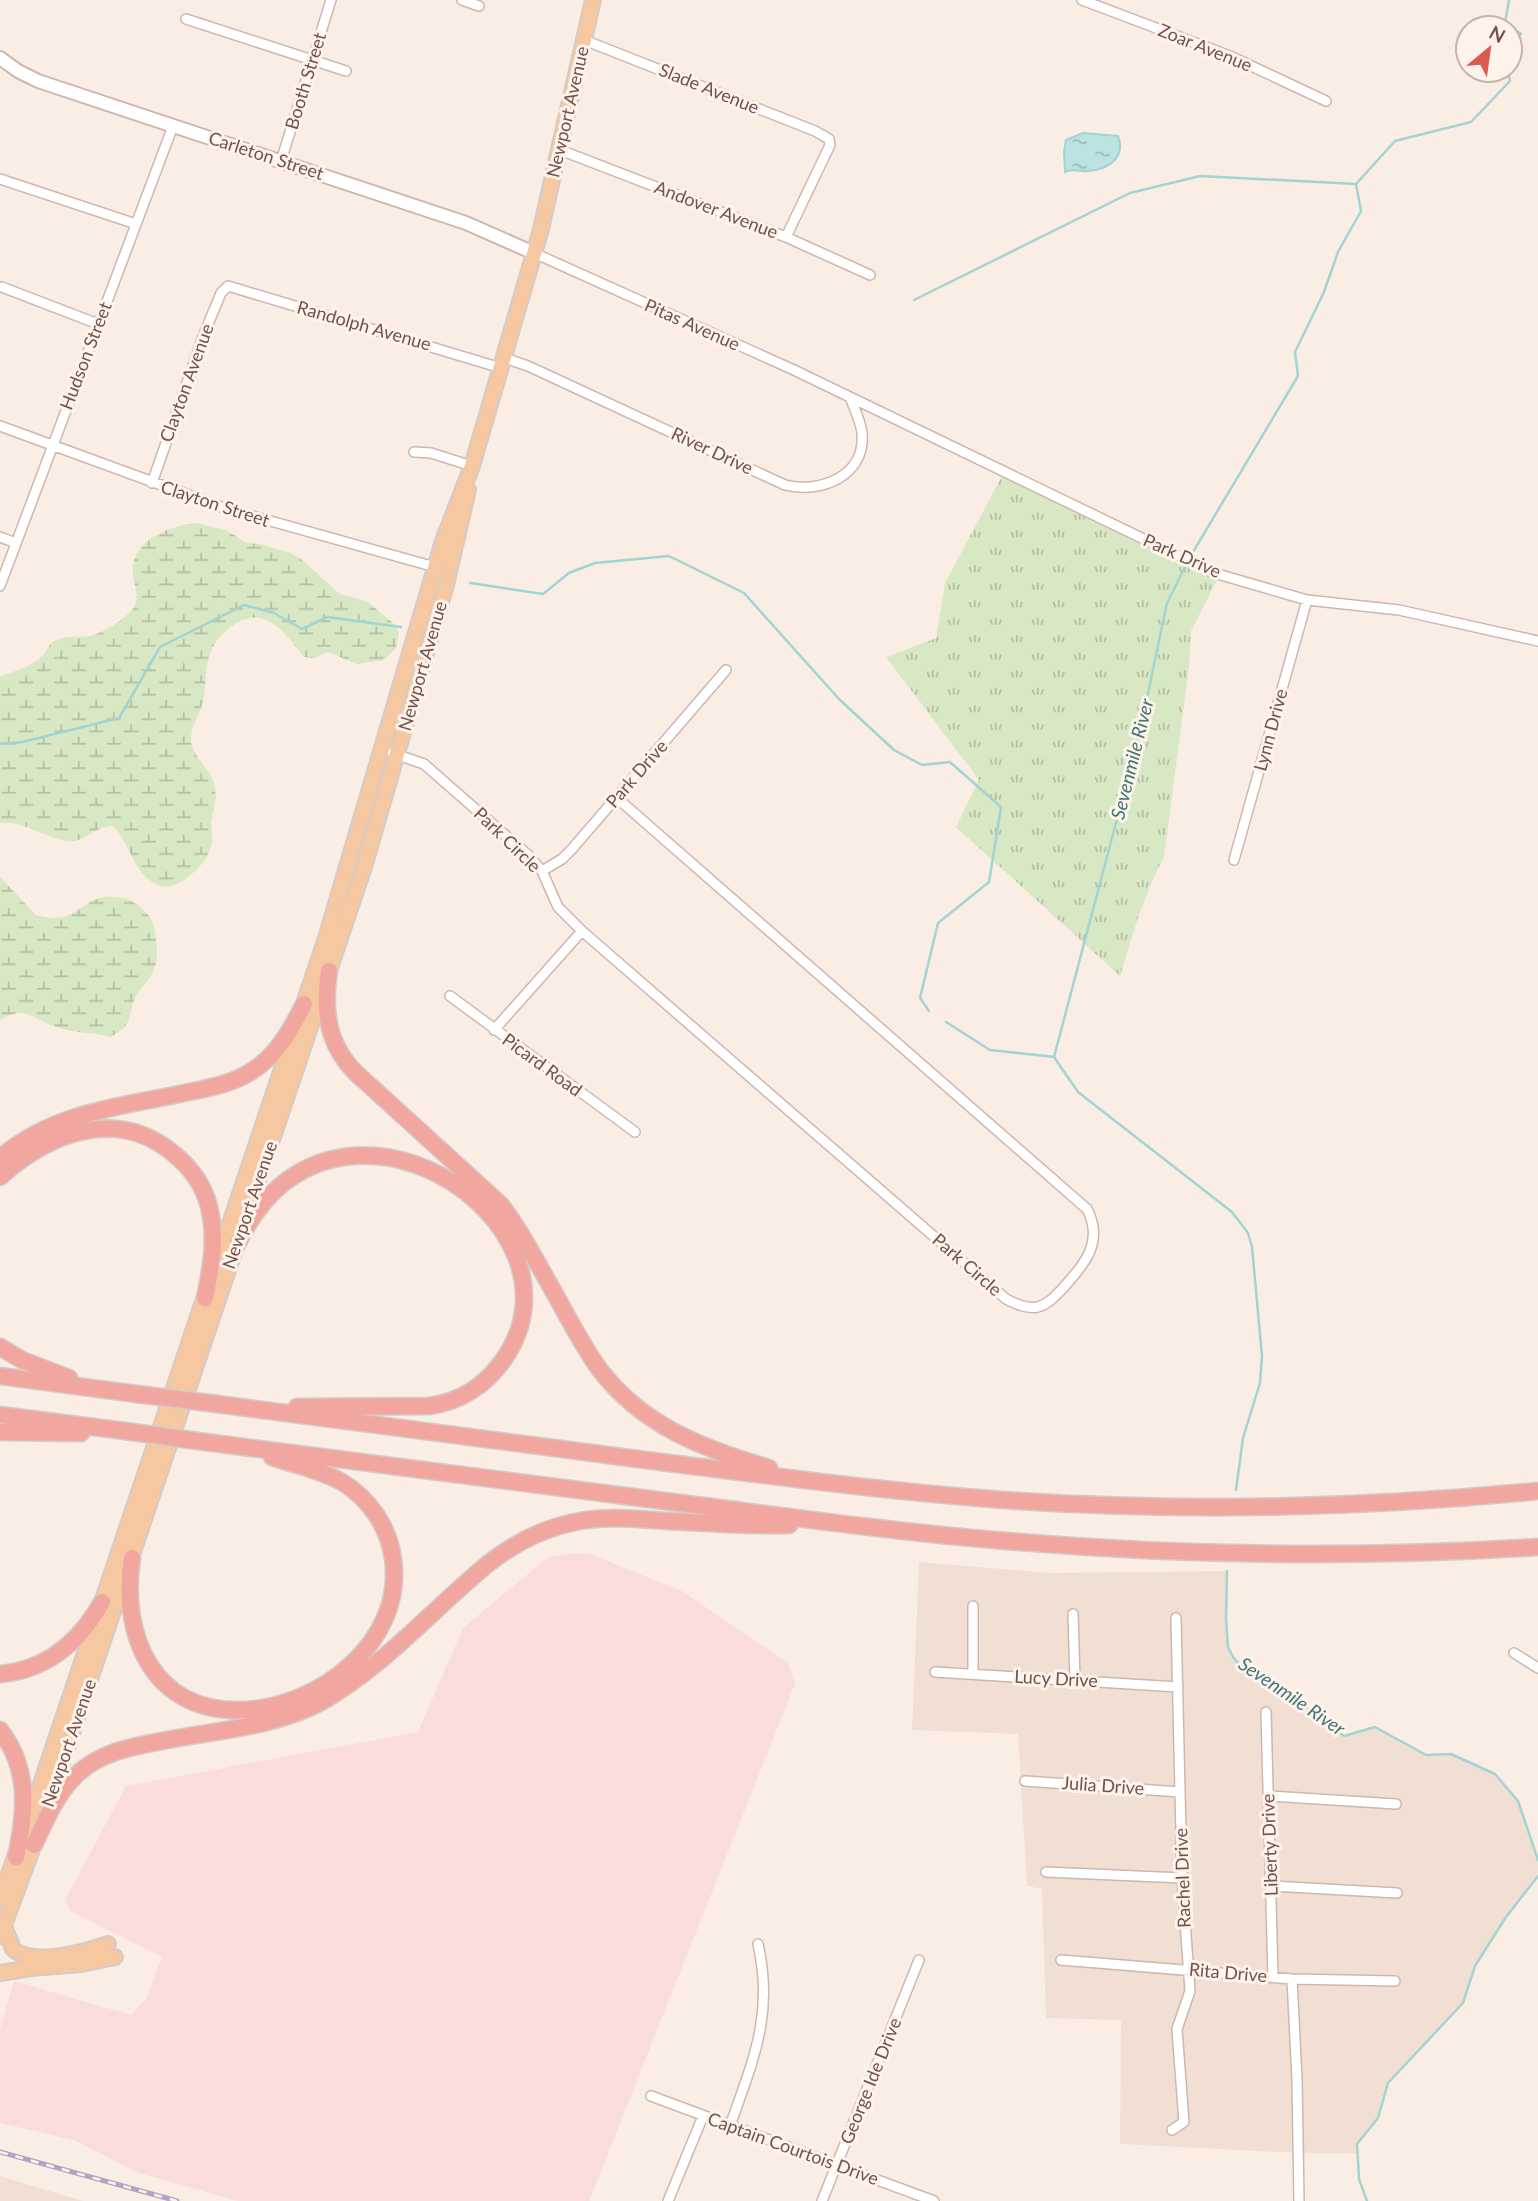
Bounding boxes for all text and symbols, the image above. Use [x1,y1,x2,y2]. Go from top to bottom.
north arrow [1454,14,1524,84]
street label: Zoar Avenue [1155,18,1256,76]
text: N [1486,20,1509,47]
street label: Booth Street [280,29,330,132]
street label: Newport Avenue [541,44,593,179]
street label: Slade Avenue [656,58,763,118]
street label: Carleton Street [206,126,327,184]
street label: Andover Avenue [651,175,781,243]
street label: Pitas Avenue [641,293,743,355]
street label: Randolph Avenue [295,295,434,355]
street label: Hudson Street [54,298,116,413]
street label: Clayton Avenue [154,320,218,445]
street label: River Drive [668,422,757,479]
street label: Clayton Street [158,475,273,531]
street label: Park Drive [1140,528,1225,582]
street label: Newport Avenue [393,598,451,733]
street label: Lynn Drive [1248,686,1292,773]
water label: Sevenmile River [1105,696,1158,822]
street label: Park Drive [601,735,672,812]
street label: Park Circle [470,802,546,877]
street label: Picard Road [498,1028,587,1101]
street label: Newport Avenue [217,1138,281,1272]
street label: Park Circle [928,1228,1007,1300]
water label: Sevenmile River [1235,1652,1350,1740]
street label: Lucy Drive [1014,1665,1098,1691]
street label: Newport Avenue [36,1676,100,1810]
street label: Julia Drive [1061,1771,1145,1799]
street label: Liberty Drive [1256,1793,1282,1897]
street label: Rachel Drive [1169,1828,1195,1928]
street label: Rita Drive [1188,1958,1268,1986]
street label: George Ide Drive [835,2014,905,2147]
street label: Captain Courtois Drive [705,2107,882,2189]

